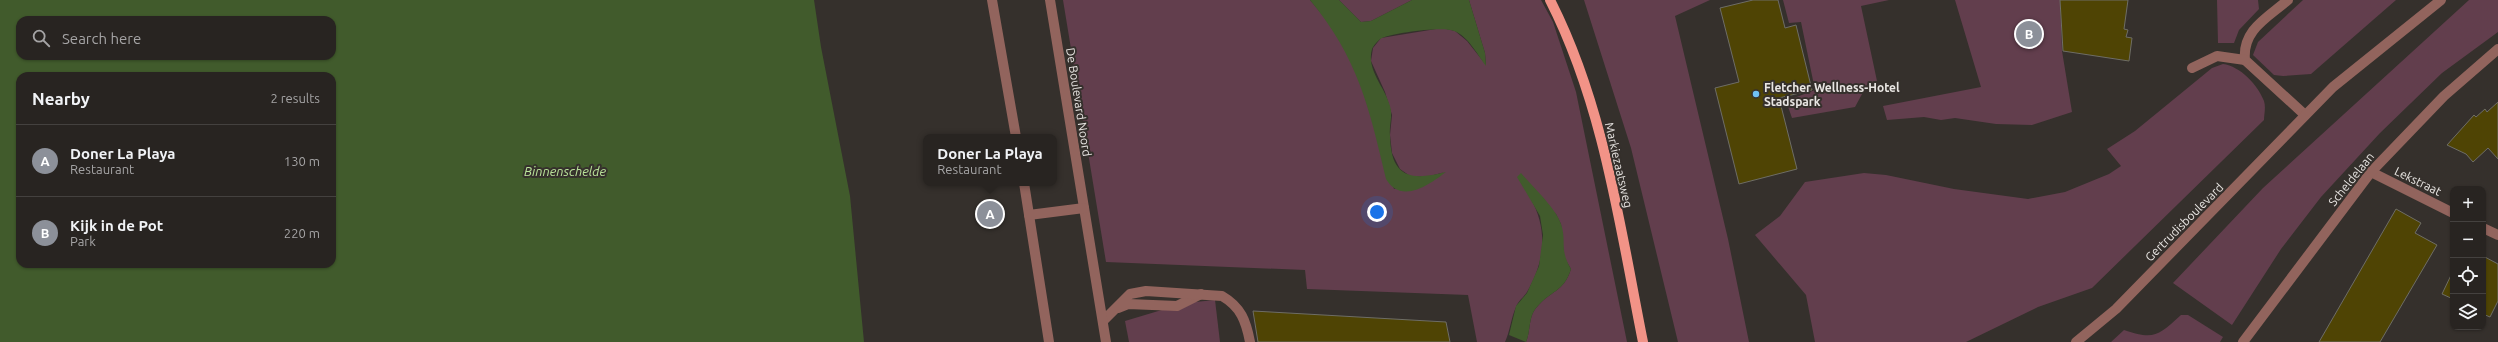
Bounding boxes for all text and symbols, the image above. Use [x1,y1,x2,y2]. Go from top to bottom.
search box [16,16,336,60]
pin: B [2016,19,2042,49]
icon: search [30,27,52,49]
text: Search here [62,30,141,47]
street label: De Boulevard Noord [1064,47,1094,157]
place label: Fletcher Wellness-Hotel Stadspark [1764,81,1900,108]
text: Nearby [32,89,90,108]
marker: Fletcher Wellness-Hotel Stadspark [1751,89,1761,99]
text: 2 results [270,91,320,105]
street label: Markiezaatsweg [1603,121,1635,209]
popup [923,134,1057,186]
text: Doner La Playa [70,145,175,162]
text: Doner La Playa [937,145,1043,162]
street label: Scheldelaan [2326,150,2376,208]
text: A [40,154,50,168]
text: 130 m [284,154,320,168]
text: Restaurant [70,162,134,176]
text: Restaurant [937,162,1002,176]
water label: Binnenschelde [524,164,607,178]
street label: Lekstraat [2393,164,2444,198]
street label: Gertrudisboulevard [2142,180,2226,264]
map controls [2450,186,2486,330]
button: + [2450,186,2486,222]
pin: A [977,199,1003,229]
your location [1367,202,1387,222]
text: Kijk in de Pot [70,217,163,234]
button: − [2450,222,2486,258]
text: B [41,226,49,240]
text: 220 m [284,226,320,240]
text: Park [70,234,96,248]
button: locate [2450,258,2486,294]
button: layers [2450,294,2486,330]

